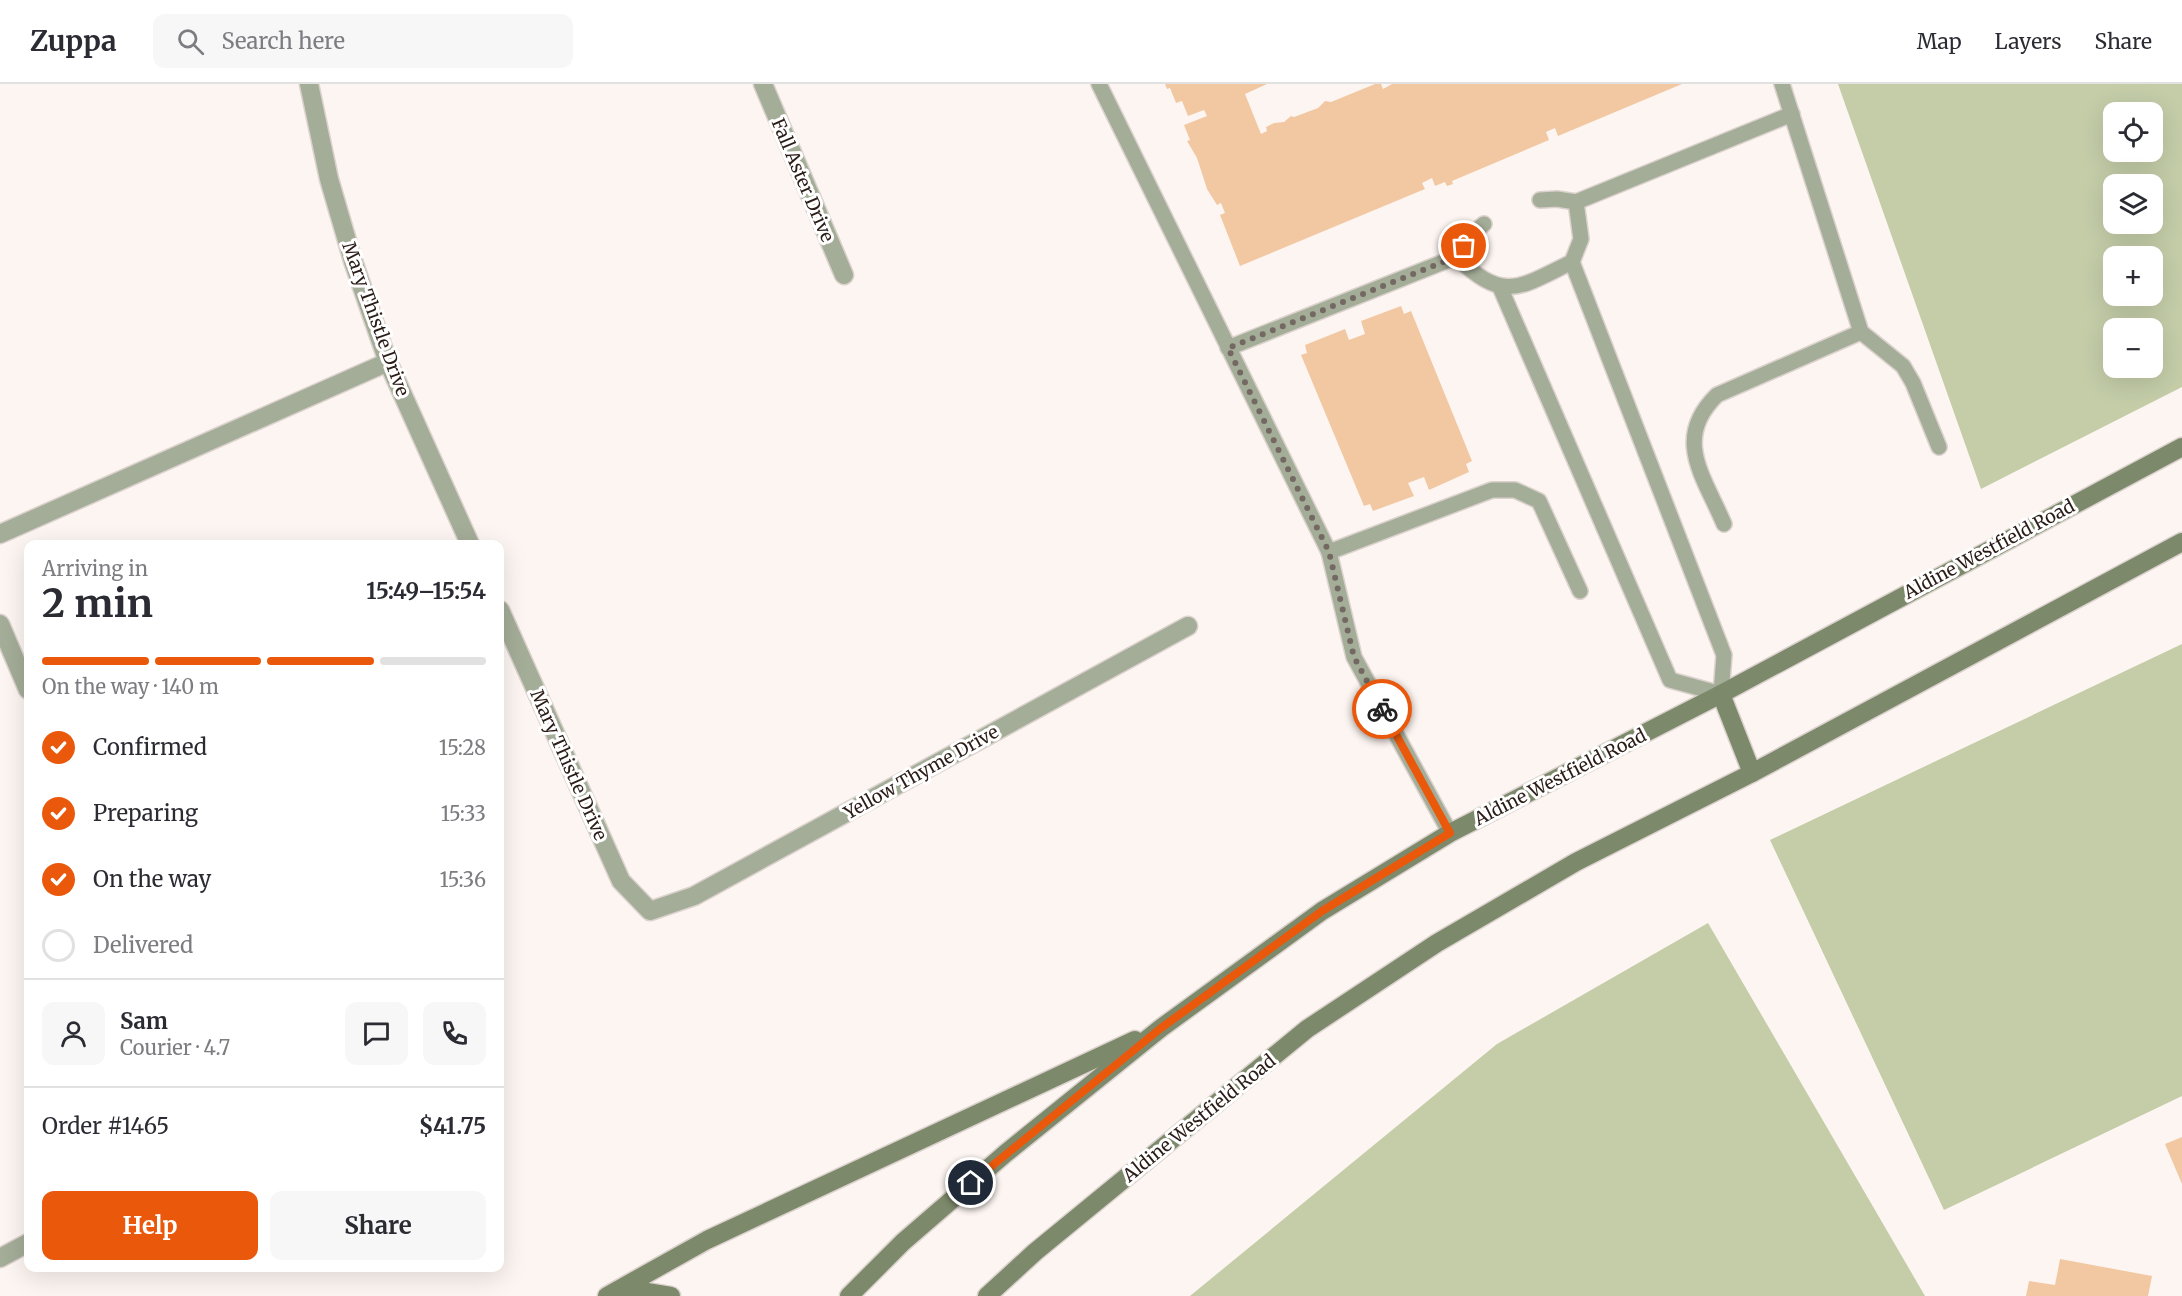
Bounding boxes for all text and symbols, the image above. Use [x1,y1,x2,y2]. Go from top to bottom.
search box [153,14,573,68]
text: Zuppa [30,23,117,59]
icon: search [174,25,207,58]
text: Search here [222,27,345,55]
text: Map [1917,28,1962,55]
text: Layers [1995,28,2062,55]
text: Share [2095,28,2152,55]
map controls [2103,102,2163,378]
button: locate [2103,102,2163,162]
street label: Fall Aster Drive [767,115,839,245]
button: layers [2103,174,2163,234]
pin [1438,220,1489,271]
icon: bag [1447,229,1480,262]
street label: Mary Thistle Drive [337,239,415,399]
button: + [2103,246,2163,306]
button: − [2103,318,2163,378]
street label: Aldine Westfield Road [1899,494,2078,604]
text: Arriving in [42,556,148,581]
text: 15:49–15:54 [366,577,486,605]
text: 2 min [42,579,153,628]
text: On the way · 140 m [42,674,219,699]
courier [1352,679,1412,739]
street label: Mary Thistle Drive [525,686,613,844]
icon: bike [1366,693,1399,726]
street label: Yellow Thyme Drive [839,720,1002,825]
street label: Aldine Westfield Road [1469,724,1650,831]
icon: check [42,731,75,764]
text: Confirmed [93,733,207,761]
text: 15:28 [439,735,486,760]
icon: check [42,797,75,830]
text: Preparing [93,799,198,827]
text: 15:33 [441,801,486,826]
icon: check [42,863,75,896]
text: On the way [93,865,211,893]
text: 15:36 [439,867,486,892]
text: Delivered [93,931,193,959]
button: person [42,1002,105,1065]
button: chat [345,1002,408,1065]
button: phone [423,1002,486,1065]
text: Sam [120,1007,168,1035]
text: Courier · 4.7 [120,1035,230,1060]
street label: Aldine Westfield Road [1117,1049,1280,1187]
text: Order #1465 [42,1112,169,1140]
text: $41.75 [419,1112,486,1140]
pin [945,1157,996,1208]
icon: home [954,1166,987,1199]
button: Help [42,1191,258,1260]
button: Share [270,1191,486,1260]

